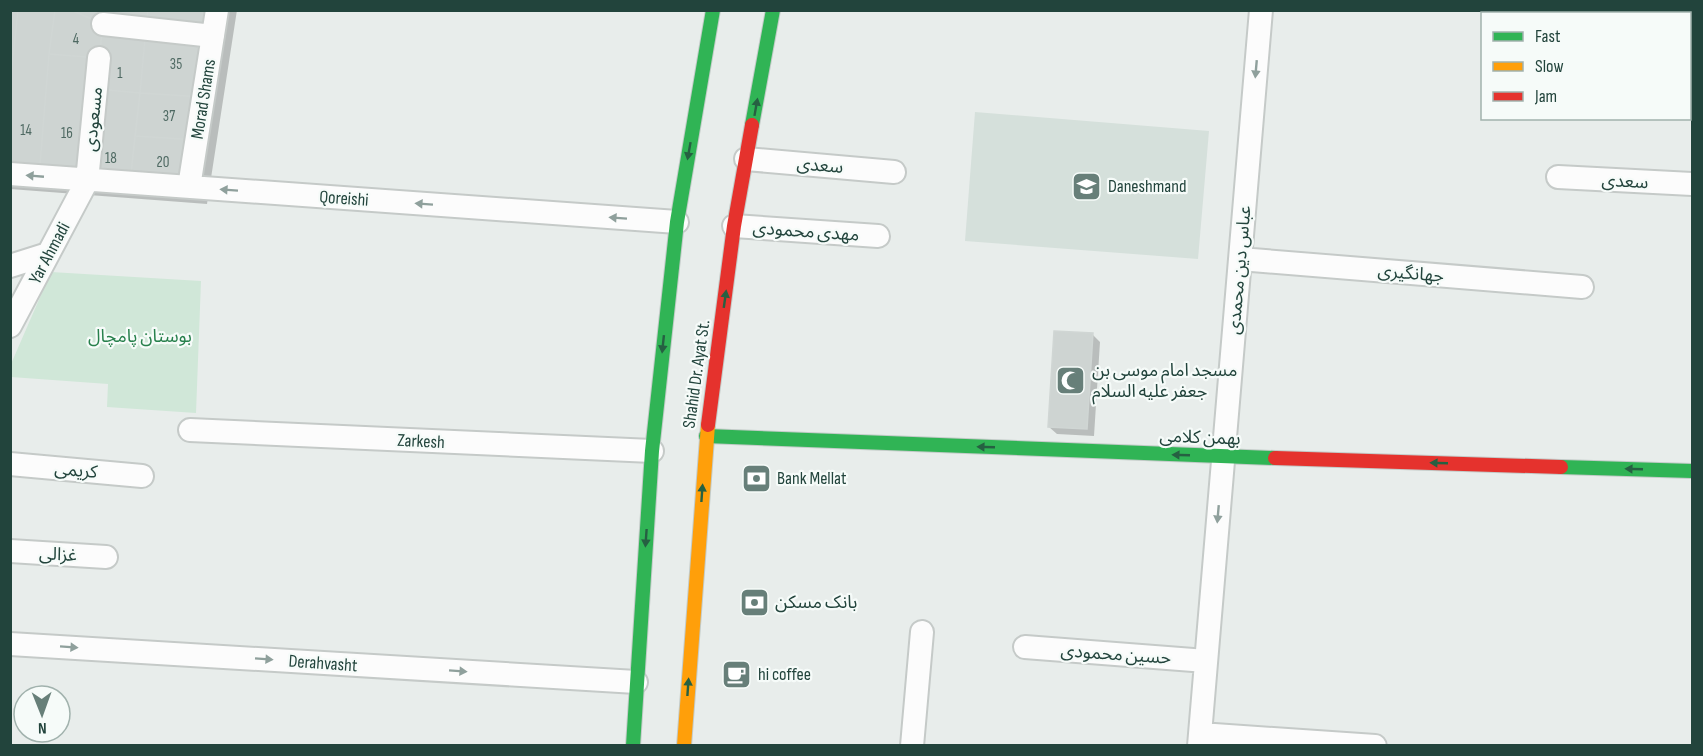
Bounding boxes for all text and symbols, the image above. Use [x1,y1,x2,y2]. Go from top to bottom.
legend [1481,12,1691,120]
text: Fast [1535,26,1561,47]
house number: 4 [73,30,79,49]
house number: 35 [170,55,182,74]
text: Slow [1535,56,1564,77]
street label: Morad Shams [187,58,220,141]
one-way arrow [1251,59,1261,78]
house number: 1 [117,64,123,83]
street label: مسعودی [80,86,107,152]
text: Jam [1534,86,1557,107]
one-way arrow [752,97,761,116]
house number: 37 [163,107,175,126]
house number: 14 [20,121,32,140]
house number: 16 [61,124,73,143]
one-way arrow [684,142,693,161]
house number: 18 [105,149,117,168]
house number: 20 [157,153,169,172]
street label: سعدی [796,153,844,178]
school or university icon: Daneshmand [1071,170,1103,202]
street label: سعدی [1601,170,1649,193]
one-way arrow [25,171,44,181]
place label: Daneshmand [1108,176,1186,197]
one-way arrow [220,185,239,195]
street label: Qoreishi [319,186,369,211]
one-way arrow [414,199,433,209]
street label: عباس دین محمدی [1223,205,1256,336]
one-way arrow [609,213,628,223]
street label: مهدی محمودی [752,217,860,246]
street label: Yar Ahmadi [25,219,74,288]
street label: جهانگیری [1377,260,1445,287]
one-way arrow [720,289,729,308]
street label: Shahid Dr. Ayat St. [678,318,714,430]
park label: بوستان پامچال [88,326,192,347]
one-way arrow [658,335,668,354]
place label: مسجد امام موسی بن جعفر علیه السلام [1092,360,1237,405]
mosque icon: مسجد امام موسی بن جعفر علیه السلام [1055,364,1087,396]
street label: بهمن کلامی [1159,426,1241,449]
street label: Zarkesh [397,430,445,453]
one-way arrow [977,443,996,452]
one-way arrow [1172,450,1191,459]
street label: کریمی [54,458,99,483]
one-way arrow [1430,459,1449,468]
bank icon: Bank Mellat [740,462,772,494]
one-way arrow [1625,465,1644,474]
place label: Bank Mellat [777,468,847,489]
one-way arrow [697,483,707,502]
one-way arrow [1213,505,1223,524]
one-way arrow [641,529,650,548]
street label: غزالی [38,543,77,566]
bank icon: بانک مسکن [738,586,770,618]
place label: بانک مسکن [775,592,857,613]
street label: حسین محمودی [1060,640,1172,669]
one-way arrow [59,642,78,652]
street label: Derahvasht [288,651,359,676]
one-way arrow [254,654,273,664]
cafe icon: hi coffee [721,658,753,690]
place label: hi coffee [758,664,811,685]
one-way arrow [449,666,468,676]
one-way arrow [683,678,693,697]
north arrow [12,684,72,744]
text: N [38,718,47,737]

